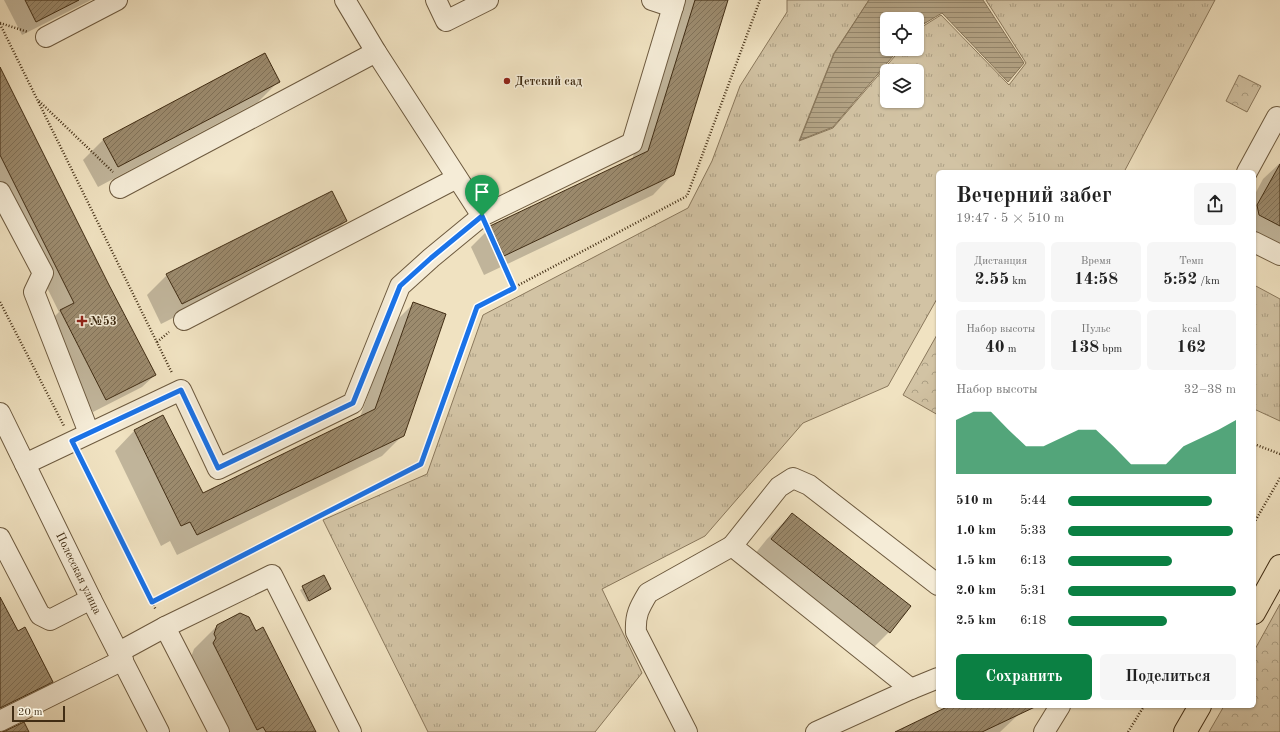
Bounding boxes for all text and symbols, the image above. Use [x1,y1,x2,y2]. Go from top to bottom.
map controls [880,12,924,108]
button: locate [880,12,924,56]
button: layers [880,64,924,108]
marker: Детский сад [502,76,512,86]
place label: Детский сад [515,76,582,88]
pin [465,175,499,216]
icon: arrive [471,181,493,203]
button: share [1194,183,1236,225]
text: Вечерний забег [956,185,1112,207]
text: 19:47 · 5 × 510 m [956,212,1064,225]
text: Дистанция [974,256,1027,267]
text: Время [1081,256,1111,267]
text: Темп [1179,256,1204,267]
text: 2.55 [975,271,1009,288]
text: 14:58 [1074,271,1118,288]
text: 5:52 [1163,271,1197,288]
text: km [1009,276,1027,287]
text: /km [1197,276,1220,287]
place label: №53 [90,315,117,328]
marker: №53 [77,316,87,326]
text: Набор высоты [966,324,1035,335]
text: Пульс [1081,324,1111,335]
text: kcal [1182,324,1201,335]
text: 40 [985,339,1005,356]
text: 138 [1070,339,1099,356]
text: 162 [1177,339,1206,356]
text: m [1005,344,1016,355]
text: bpm [1099,344,1122,355]
text: Набор высоты [956,383,1038,396]
text: 32–38 m [1184,383,1236,396]
text: 510 m [956,494,993,507]
text: 5:44 [1020,494,1046,507]
text: 1.0 km [956,524,996,537]
text: 5:33 [1020,524,1046,537]
street label: Полесская улица [53,530,103,616]
text: 1.5 km [956,554,996,567]
text: 6:13 [1020,554,1046,567]
text: 2.0 km [956,584,996,597]
text: 5:31 [1020,584,1046,597]
text: 2.5 km [956,614,996,627]
text: 6:18 [1020,614,1046,627]
button: Сохранить [956,654,1092,700]
button: Поделиться [1100,654,1236,700]
scale bar [12,704,65,723]
text: 20 m [18,707,43,718]

